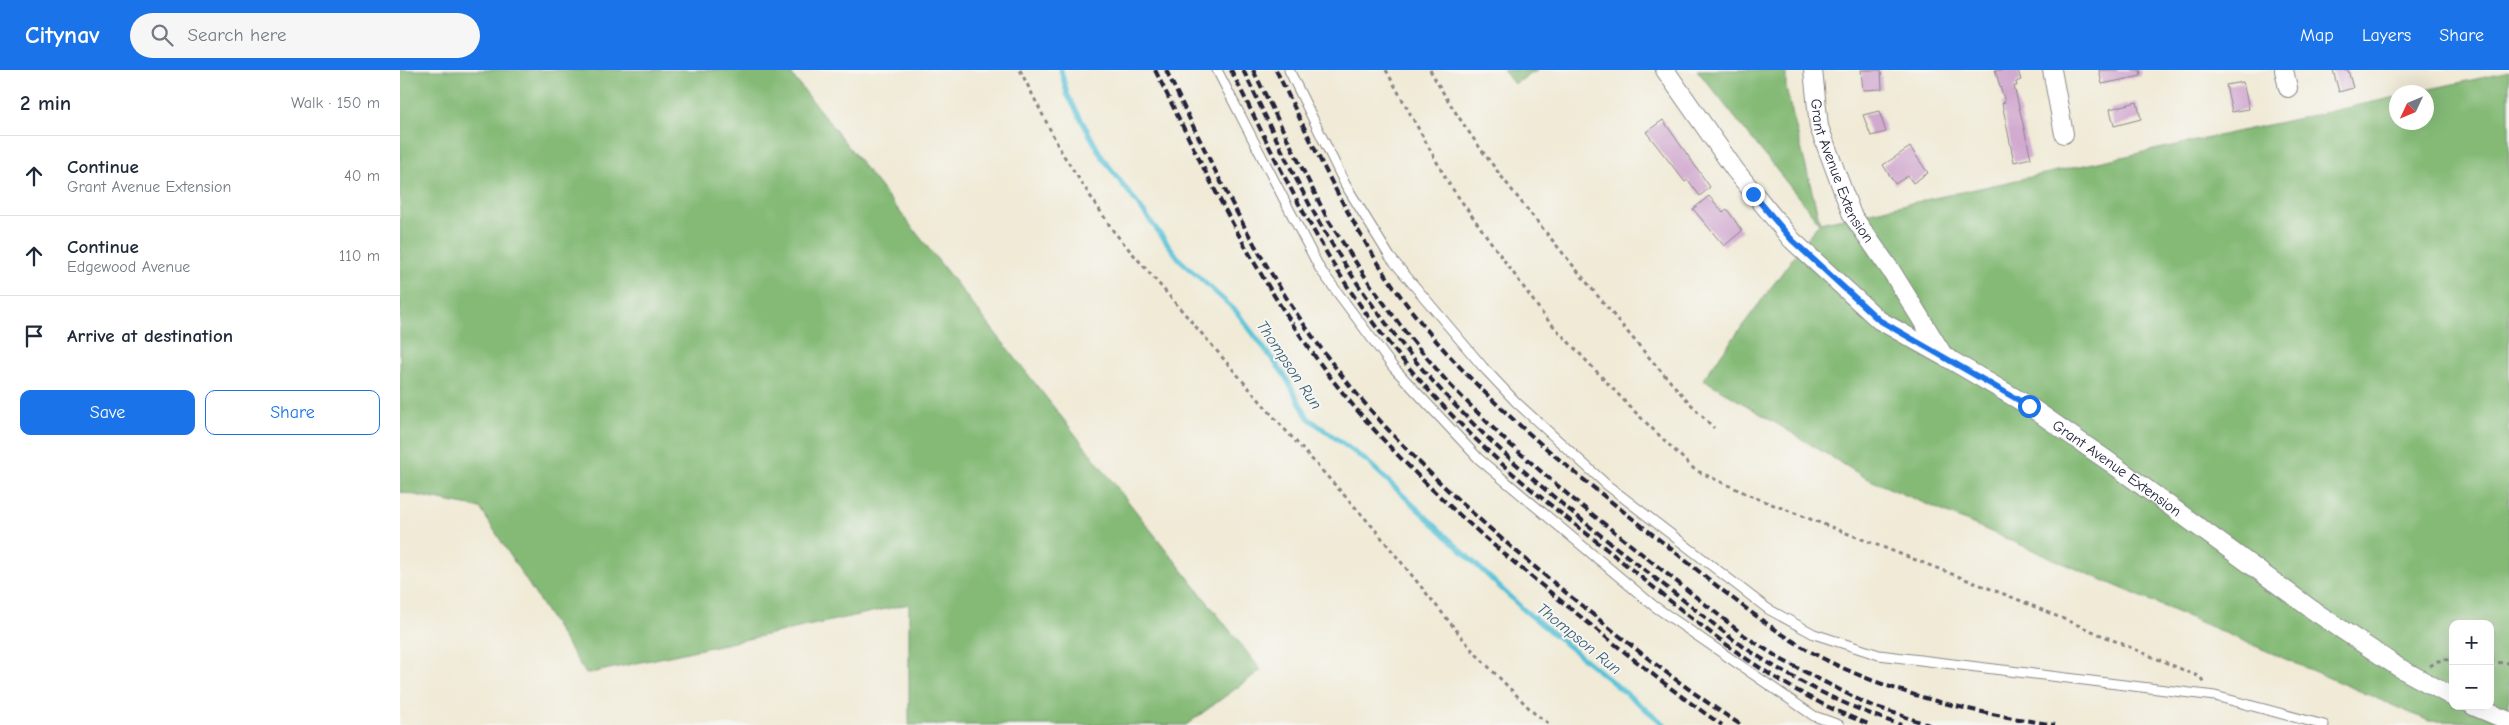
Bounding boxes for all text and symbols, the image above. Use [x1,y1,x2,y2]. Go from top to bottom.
search box [130,13,480,58]
text: Citynav [25,21,100,49]
icon: search [148,21,176,49]
text: Search here [188,24,286,46]
text: Map [2300,25,2334,46]
text: Layers [2362,25,2411,46]
text: Share [2439,25,2484,46]
north arrow [2389,85,2434,130]
text: 2 min [20,91,71,115]
text: Walk · 150 m [291,94,380,112]
street label: Grant Avenue Extension [1807,98,1878,246]
text: Continue [67,156,139,178]
icon: ahead [20,162,48,190]
text: 40 m [344,167,380,185]
text: Grant Avenue Extension [67,178,231,196]
route end [1742,183,1765,206]
text: Continue [67,236,139,258]
icon: ahead [20,242,48,270]
text: 110 m [339,247,380,265]
text: Edgewood Avenue [67,258,190,276]
water label: Thompson Run [1253,317,1325,413]
icon: arrive [20,322,48,350]
text: Arrive at destination [67,325,233,347]
button: Save [20,390,195,435]
button: Share [205,390,380,435]
route start [2018,395,2041,418]
street label: Grant Avenue Extension [2049,416,2185,520]
water label: Thompson Run [1533,600,1625,679]
map controls [2449,620,2494,710]
button: + [2449,620,2494,665]
button: − [2449,665,2494,710]

